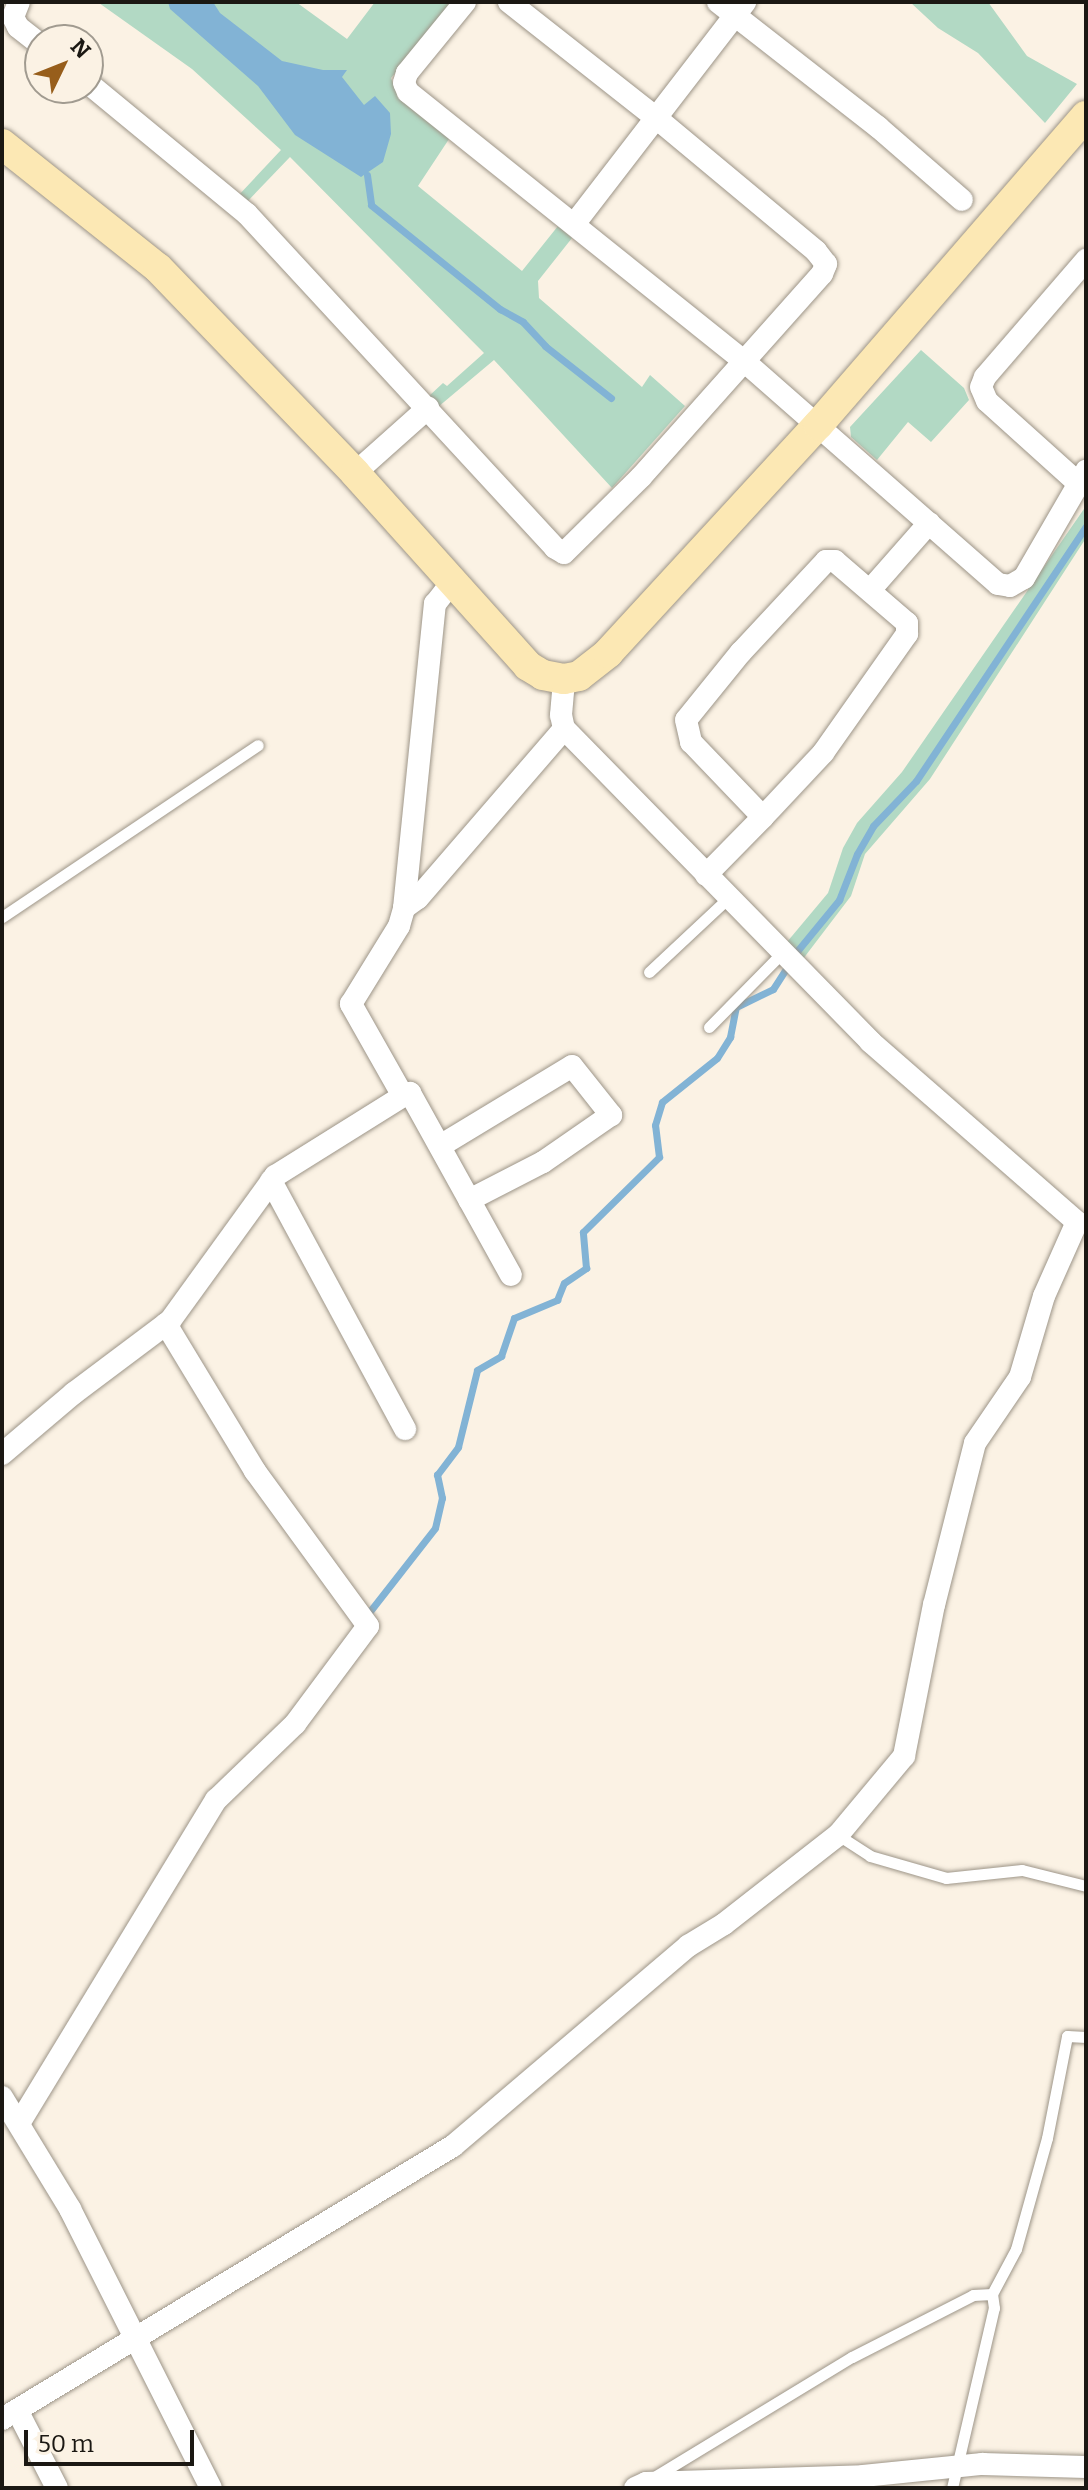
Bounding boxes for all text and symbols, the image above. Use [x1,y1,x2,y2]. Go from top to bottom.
north arrow [24,24,104,104]
text: N [65,33,96,64]
scale bar [28,2414,198,2464]
text: 50 m [38,2430,94,2458]

